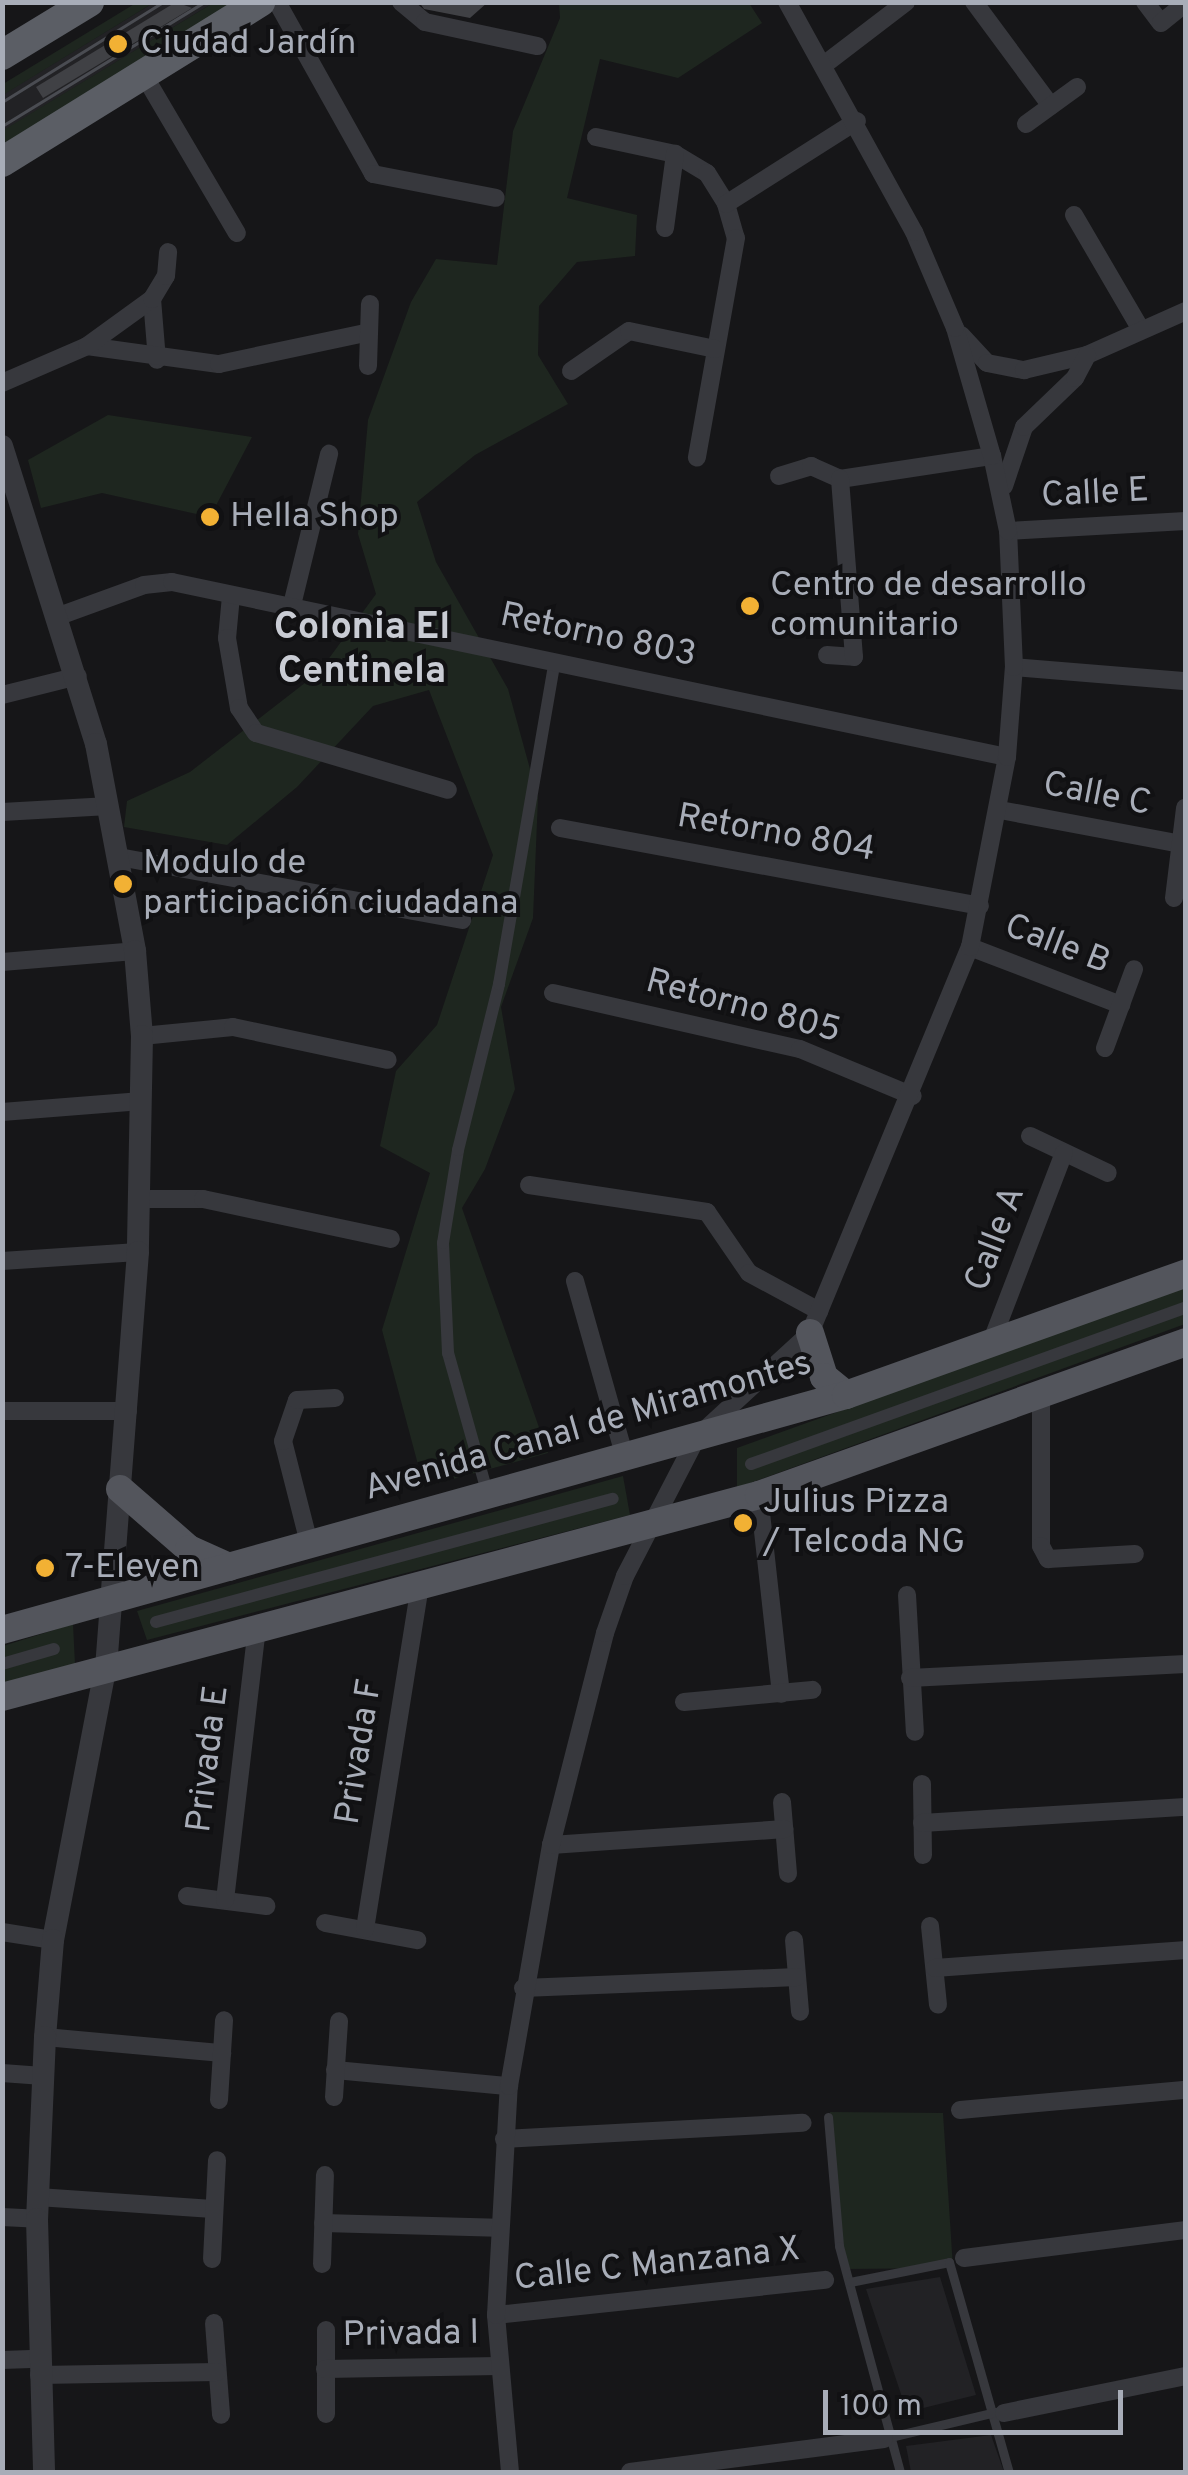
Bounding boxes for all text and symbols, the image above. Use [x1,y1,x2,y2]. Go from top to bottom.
place label: Ciudad Jardín [140,23,357,65]
marker: Ciudad Jardín [105,31,131,57]
street label: Calle E [1040,470,1150,518]
place label: Hella Shop [230,496,399,538]
marker: Hella Shop [199,506,221,528]
place label: Centro de desarrollo comunitario [770,565,1087,647]
street label: Retorno 803 [496,595,700,677]
marker: Centro de desarrollo comunitario [739,595,761,617]
district label: Colonia El Centinela [274,606,450,696]
street label: Calle C [1039,764,1155,826]
street label: Retorno 804 [674,796,878,872]
place label: Modulo de participación ciudadana [143,843,518,925]
marker: Modulo de participación ciudadana [112,873,134,895]
street label: Calle B [998,906,1116,984]
street label: Retorno 805 [641,961,845,1053]
street label: Calle A [957,1180,1035,1298]
street label: Avenida Canal de Miramontes [360,1343,816,1511]
place label: Julius Pizza / Telcoda NG [763,1482,967,1564]
marker: Julius Pizza / Telcoda NG [732,1512,754,1534]
place label: 7-Eleven [65,1547,200,1589]
marker: 7-Eleven [34,1557,56,1579]
street label: Privada F [328,1676,392,1828]
street label: Privada E [179,1683,239,1835]
street label: Calle C Manzana X [512,2229,802,2301]
street label: Privada I [342,2313,480,2357]
scale bar [828,2370,1128,2432]
text: 100 m [840,2389,922,2426]

